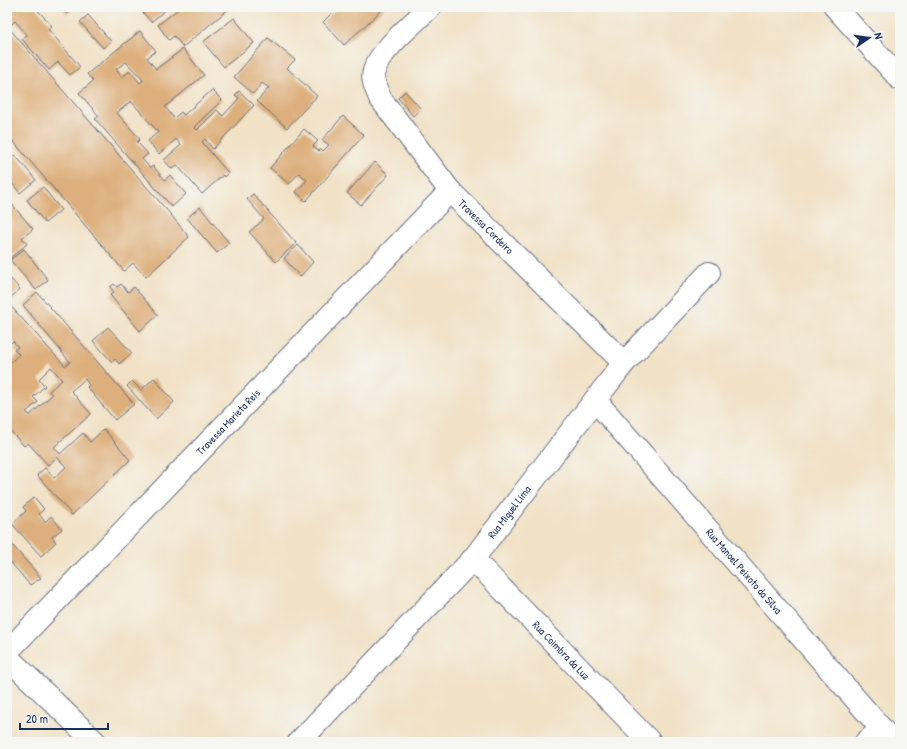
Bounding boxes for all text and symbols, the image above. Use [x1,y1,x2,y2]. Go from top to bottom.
north arrow [849,18,889,58]
text: N [871,31,886,40]
street label: Travessa Cordeiro [455,196,517,257]
street label: Travessa Marieta Reis [193,386,263,458]
street label: Rua Miguel Lima [485,482,534,541]
street label: Rua Manoel Peixoto da Silva [703,525,786,617]
street label: Rua Coimbra da Luz [530,618,593,683]
scale bar [20,705,108,731]
text: 20 m [26,710,48,727]

